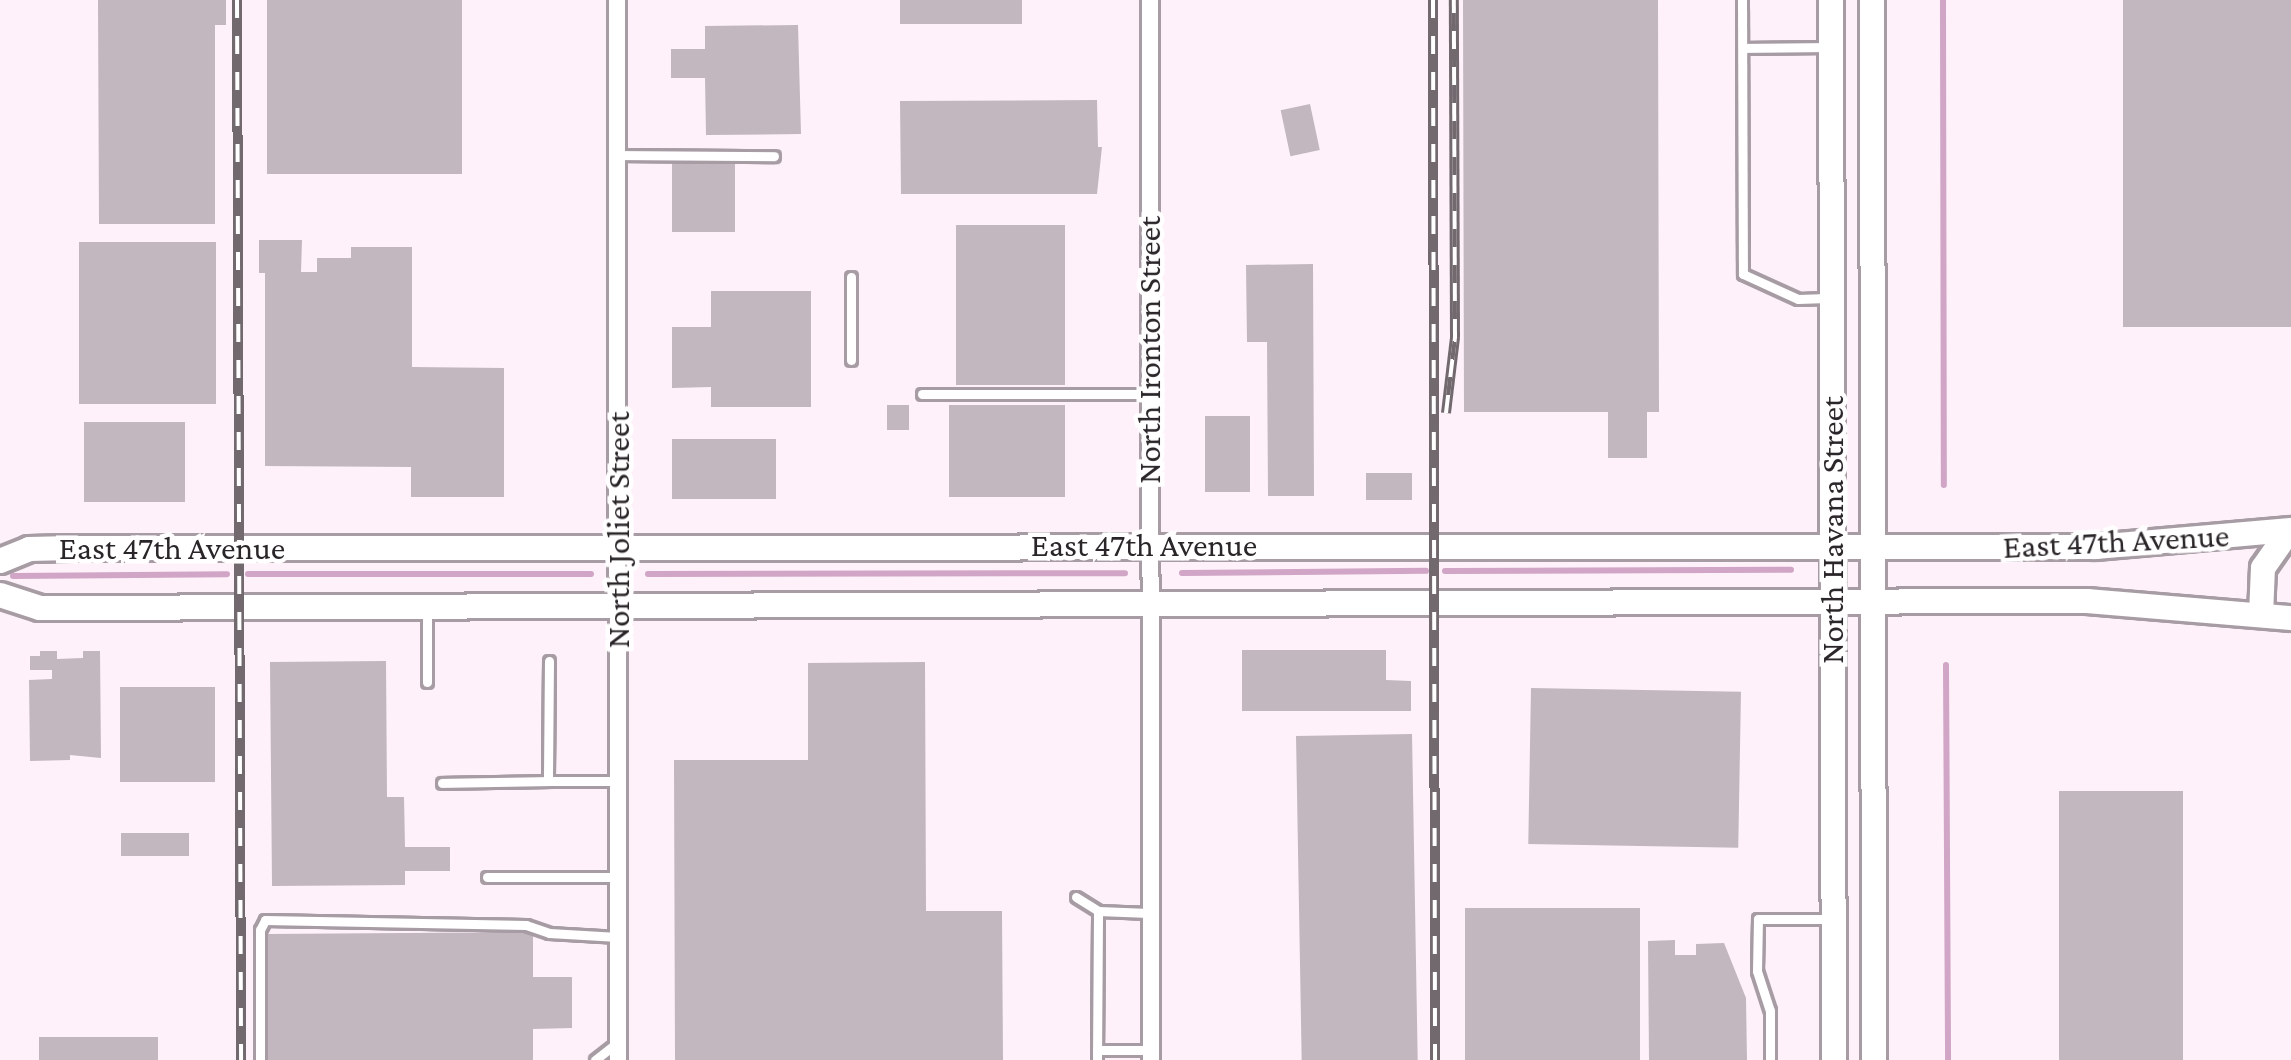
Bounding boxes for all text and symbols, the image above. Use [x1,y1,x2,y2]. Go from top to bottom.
street label: North Ironton Street [1129,216,1169,484]
street label: North Havana Street [1812,396,1852,664]
street label: North Joliet Street [598,412,638,648]
street label: East 47th Avenue [2002,515,2230,567]
street label: East 47th Avenue [1031,525,1257,565]
street label: East 47th Avenue [59,528,285,568]

